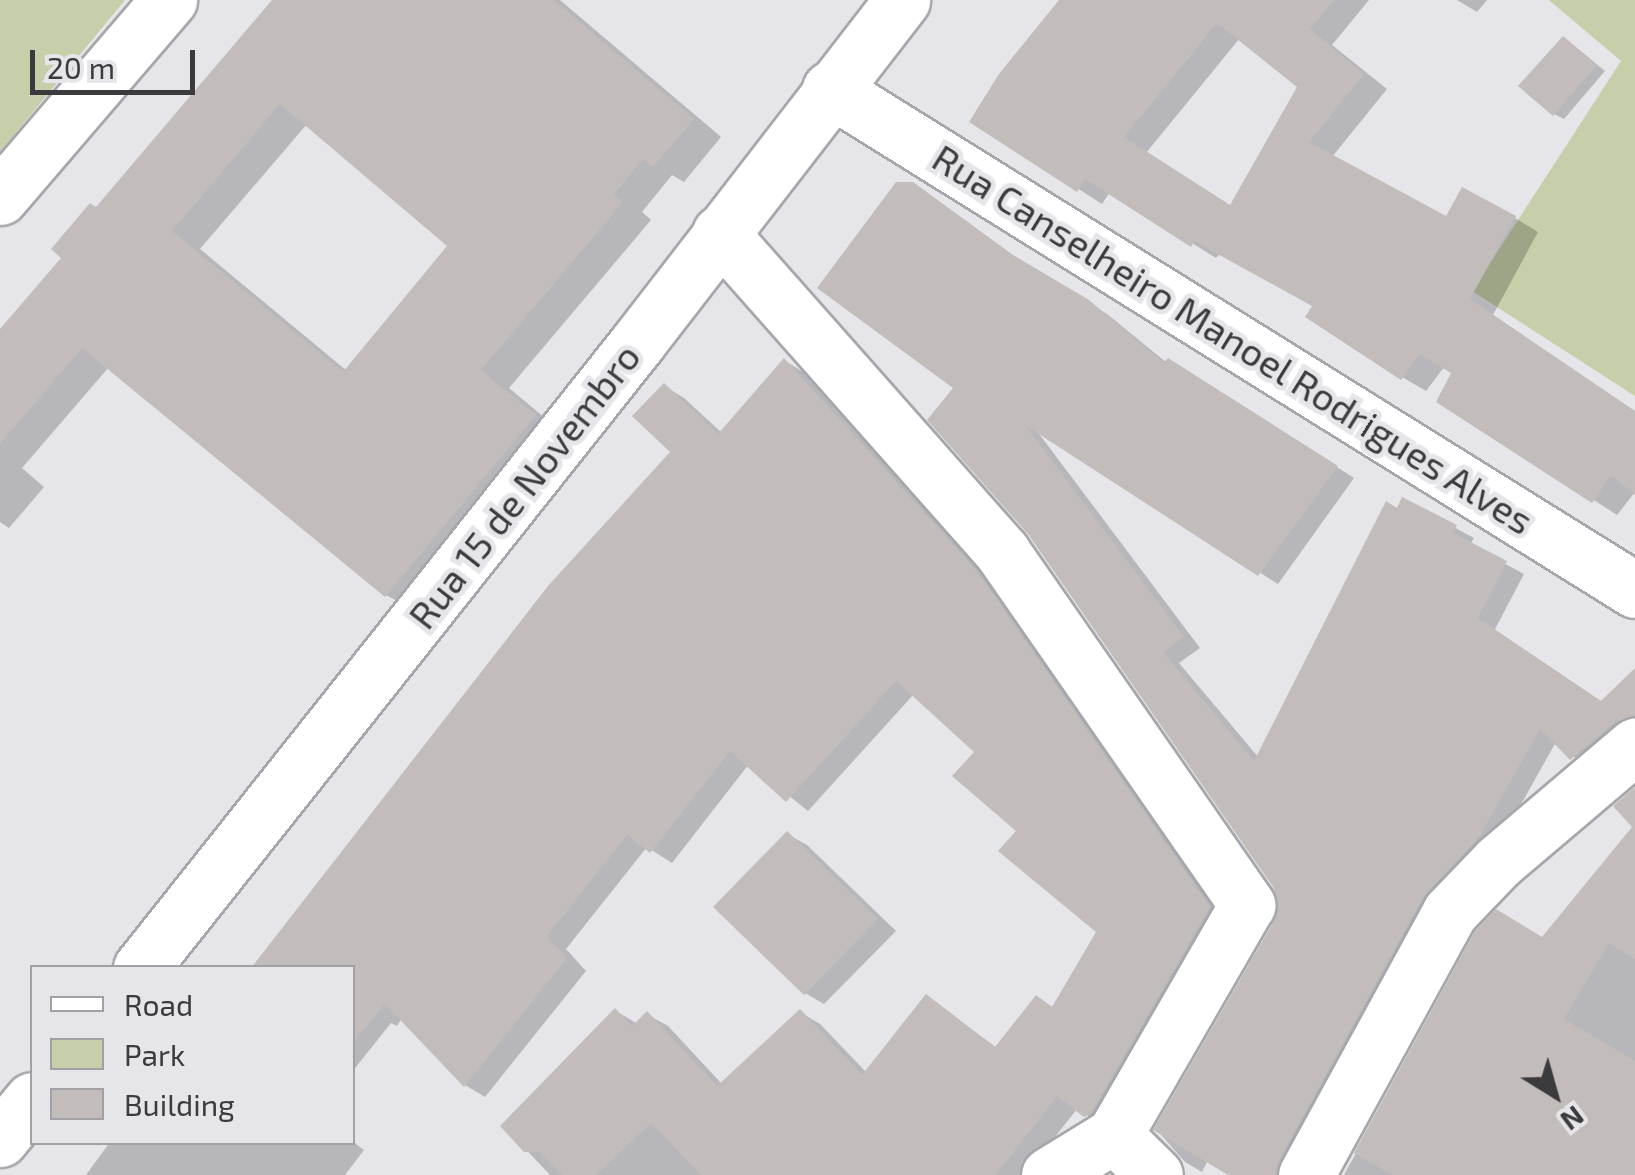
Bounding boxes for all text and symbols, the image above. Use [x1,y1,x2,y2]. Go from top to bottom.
scale bar [35,30,200,92]
text: 20 m [47,49,115,85]
street label: Rua Canselheiro Manoel Rodrigues Alves [924,134,1542,544]
street label: Rua 15 de Novembro [399,335,649,637]
legend [30,965,355,1145]
text: Road [124,986,193,1022]
text: Park [124,1036,185,1072]
north arrow [1505,1045,1605,1145]
text: Building [124,1086,235,1122]
text: N [1555,1099,1591,1139]

